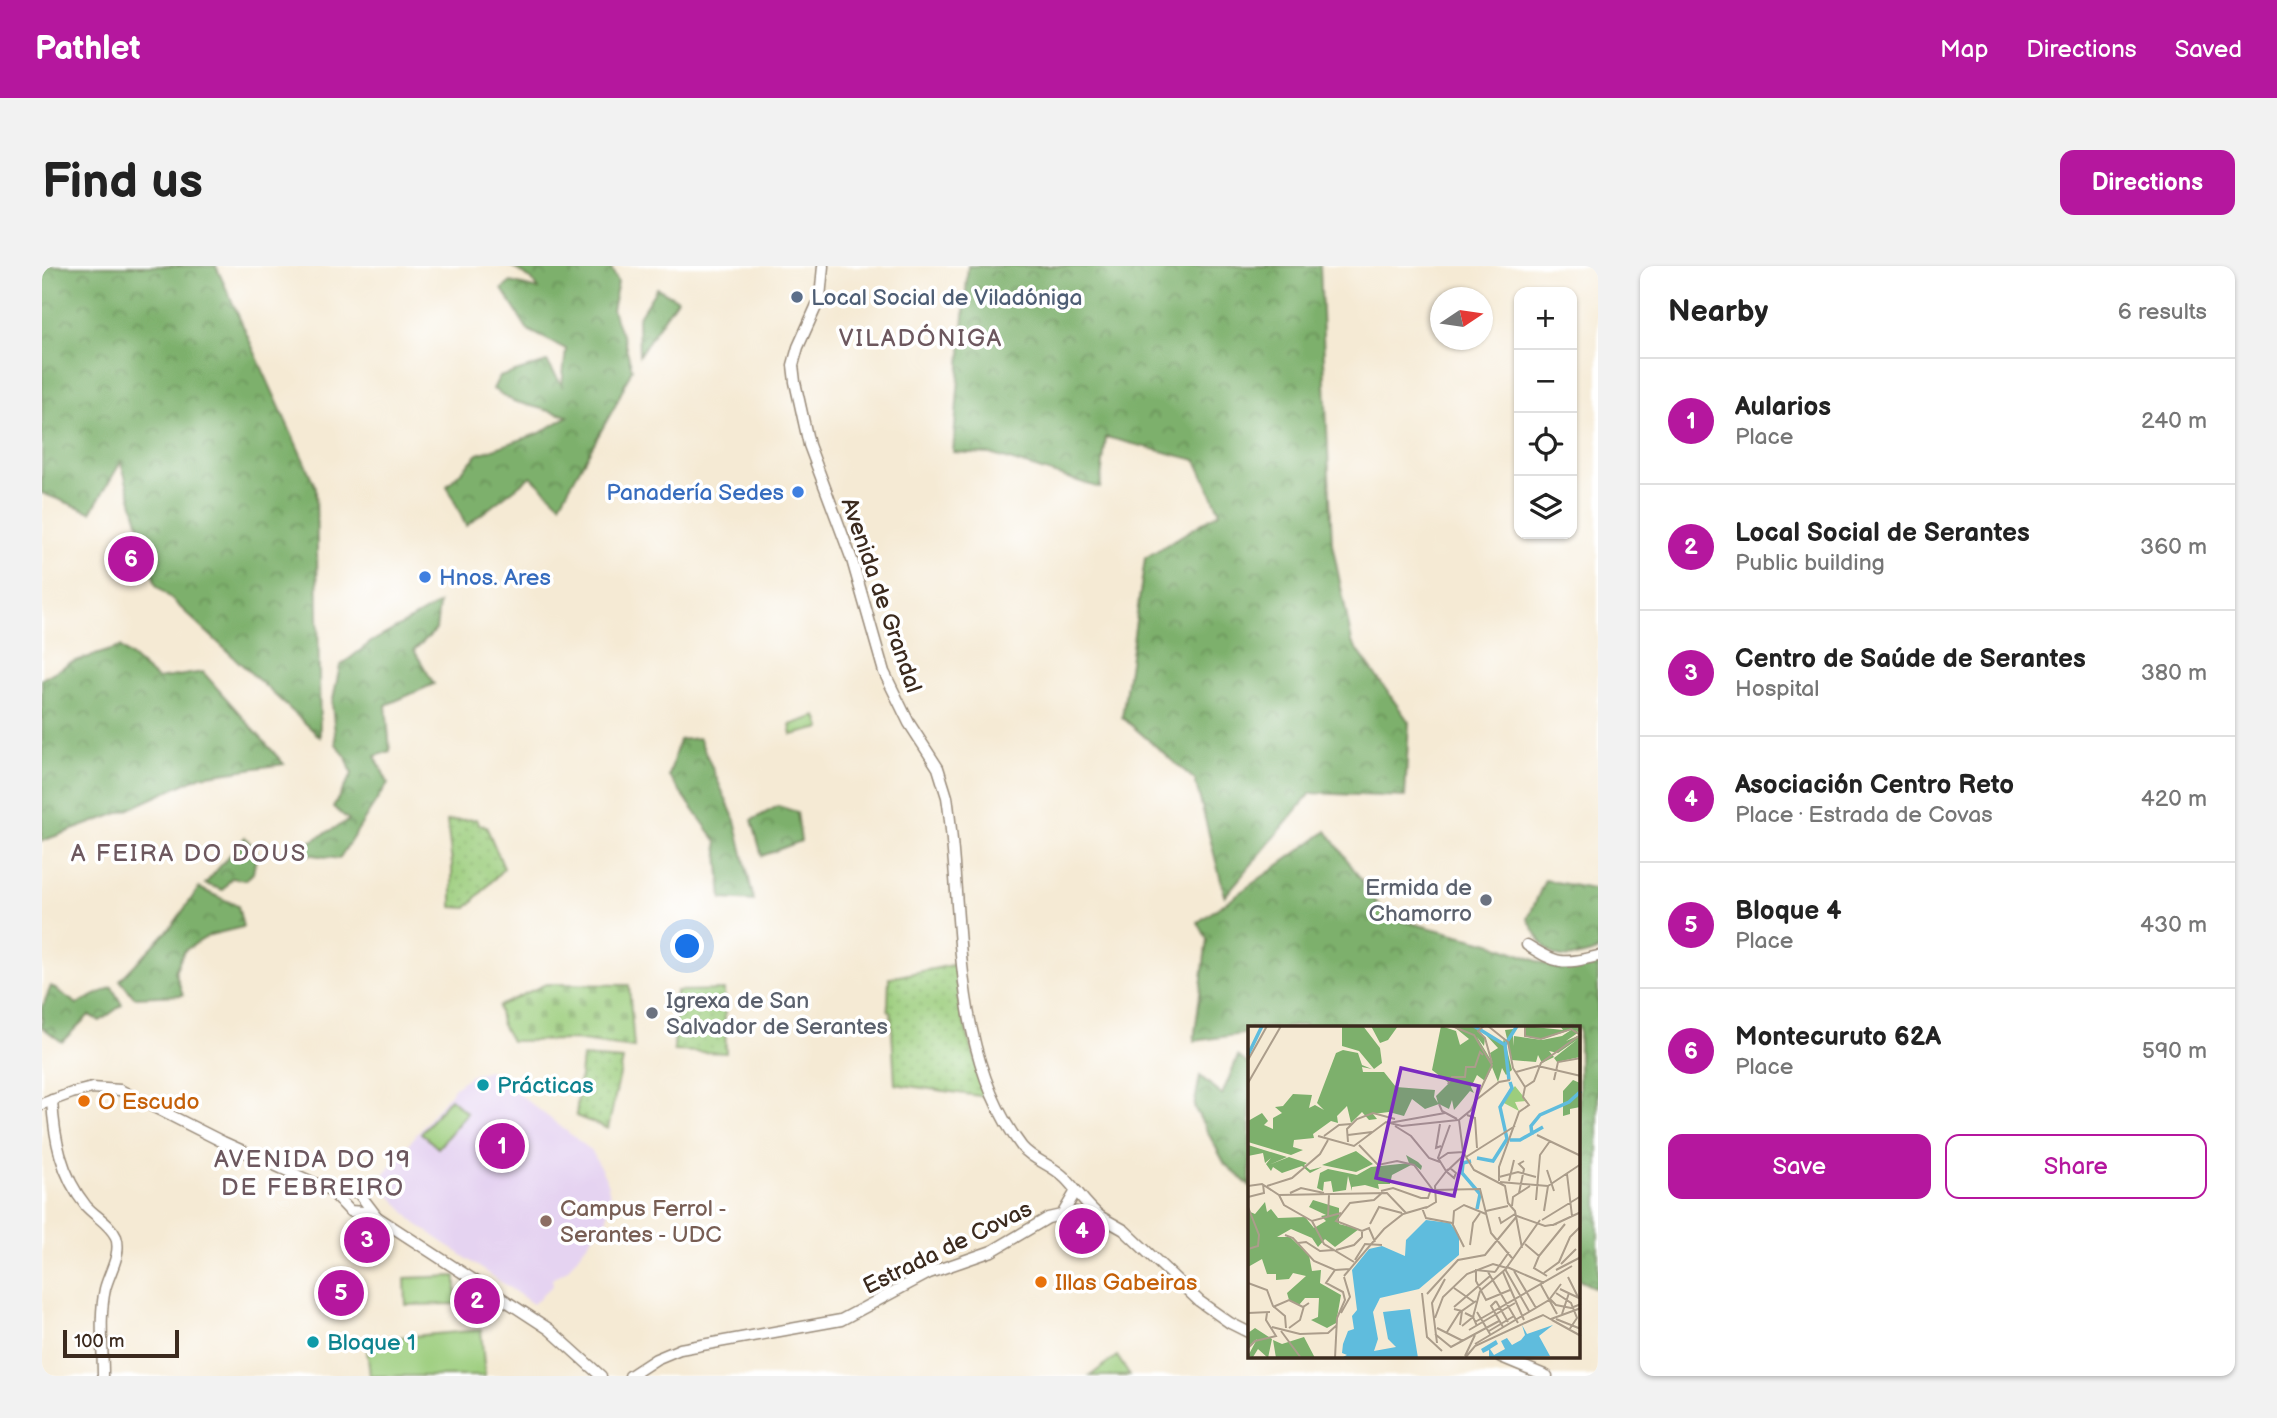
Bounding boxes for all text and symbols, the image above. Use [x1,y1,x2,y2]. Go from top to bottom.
text: Pathlet [35,29,140,69]
text: Map [1940,35,1988,64]
text: Directions [2026,35,2137,64]
text: Saved [2175,35,2242,64]
button: Directions [2060,150,2235,215]
text: Find us [42,153,203,212]
place label: Local Social de Viladóniga [811,284,1083,312]
north arrow [1430,287,1493,350]
map controls [1514,287,1577,539]
button: + [1514,287,1577,350]
marker: Local Social de Viladóniga [789,289,805,305]
text: Nearby [1668,294,1768,330]
text: 6 results [2118,298,2207,326]
district label: VILADÓNIGA [839,323,1003,353]
button: − [1514,350,1577,413]
text: Aularios [1735,392,1831,423]
text: 1 [1686,407,1696,435]
text: 240 m [2141,407,2207,435]
button: locate [1514,413,1577,476]
text: Place [1735,423,1793,451]
button: layers [1514,476,1577,539]
place label: Panadería Sedes [606,479,784,507]
marker: Panadería Sedes [790,484,806,500]
street label: Avenida de Grandal [835,494,928,696]
text: Local Social de Serantes [1735,518,2030,549]
pin: 6 [108,533,154,585]
text: 2 [1684,533,1698,561]
text: 360 m [2140,533,2207,561]
text: Public building [1735,549,1885,577]
place label: Hnos. Ares [439,564,551,592]
marker: Hnos. Ares [417,569,433,585]
text: Centro de Saúde de Serantes [1735,644,2086,675]
text: 3 [1684,659,1698,687]
text: 380 m [2141,659,2207,687]
text: Hospital [1735,675,1820,703]
text: Asociación Centro Reto [1735,770,2014,801]
text: 4 [1684,785,1698,813]
text: 420 m [2141,785,2207,813]
text: Place · Estrada de Covas [1735,801,1993,829]
district label: A FEIRA DO DOUS [71,839,307,868]
place label: Ermida de Chamorro [1365,874,1472,928]
marker: Ermida de Chamorro [1478,892,1494,908]
text: Bloque 4 [1735,896,1842,927]
text: 5 [1684,911,1698,939]
text: 430 m [2140,911,2207,939]
text: Place [1735,927,1793,955]
your location [670,929,704,963]
place label: Igrexa de San Salvador de Serantes [666,987,888,1041]
marker: Igrexa de San Salvador de Serantes [644,1005,660,1021]
text: Montecuruto 62A [1735,1022,1941,1053]
inset map [1248,1026,1580,1358]
text: 6 [1684,1037,1698,1065]
text: 590 m [2142,1037,2207,1065]
text: Place [1735,1053,1793,1081]
place label: Prácticas [497,1072,594,1100]
marker: Prácticas [475,1077,491,1093]
place label: O Escudo [98,1088,200,1116]
marker: O Escudo [76,1093,92,1109]
pin: 1 [479,1120,525,1172]
button: Save [1668,1134,1931,1199]
button: Share [1945,1134,2207,1199]
district label: AVENIDA DO 19 DE FEBREIRO [214,1145,412,1202]
place label: Campus Ferrol - Serantes - UDC [560,1195,727,1249]
street label: Estrada de Covas [858,1195,1036,1301]
pin: 4 [1059,1205,1105,1257]
marker: Campus Ferrol - Serantes - UDC [538,1213,554,1229]
pin: 3 [344,1214,390,1266]
pin: 5 [318,1267,364,1319]
place label: Illas Gabeiras [1055,1269,1197,1297]
marker: Illas Gabeiras [1033,1274,1049,1290]
pin: 2 [454,1275,500,1327]
scale bar [63,1327,178,1359]
place label: Bloque 1 [327,1329,416,1357]
text: 100 m [74,1330,125,1353]
marker: Bloque 1 [305,1334,321,1350]

